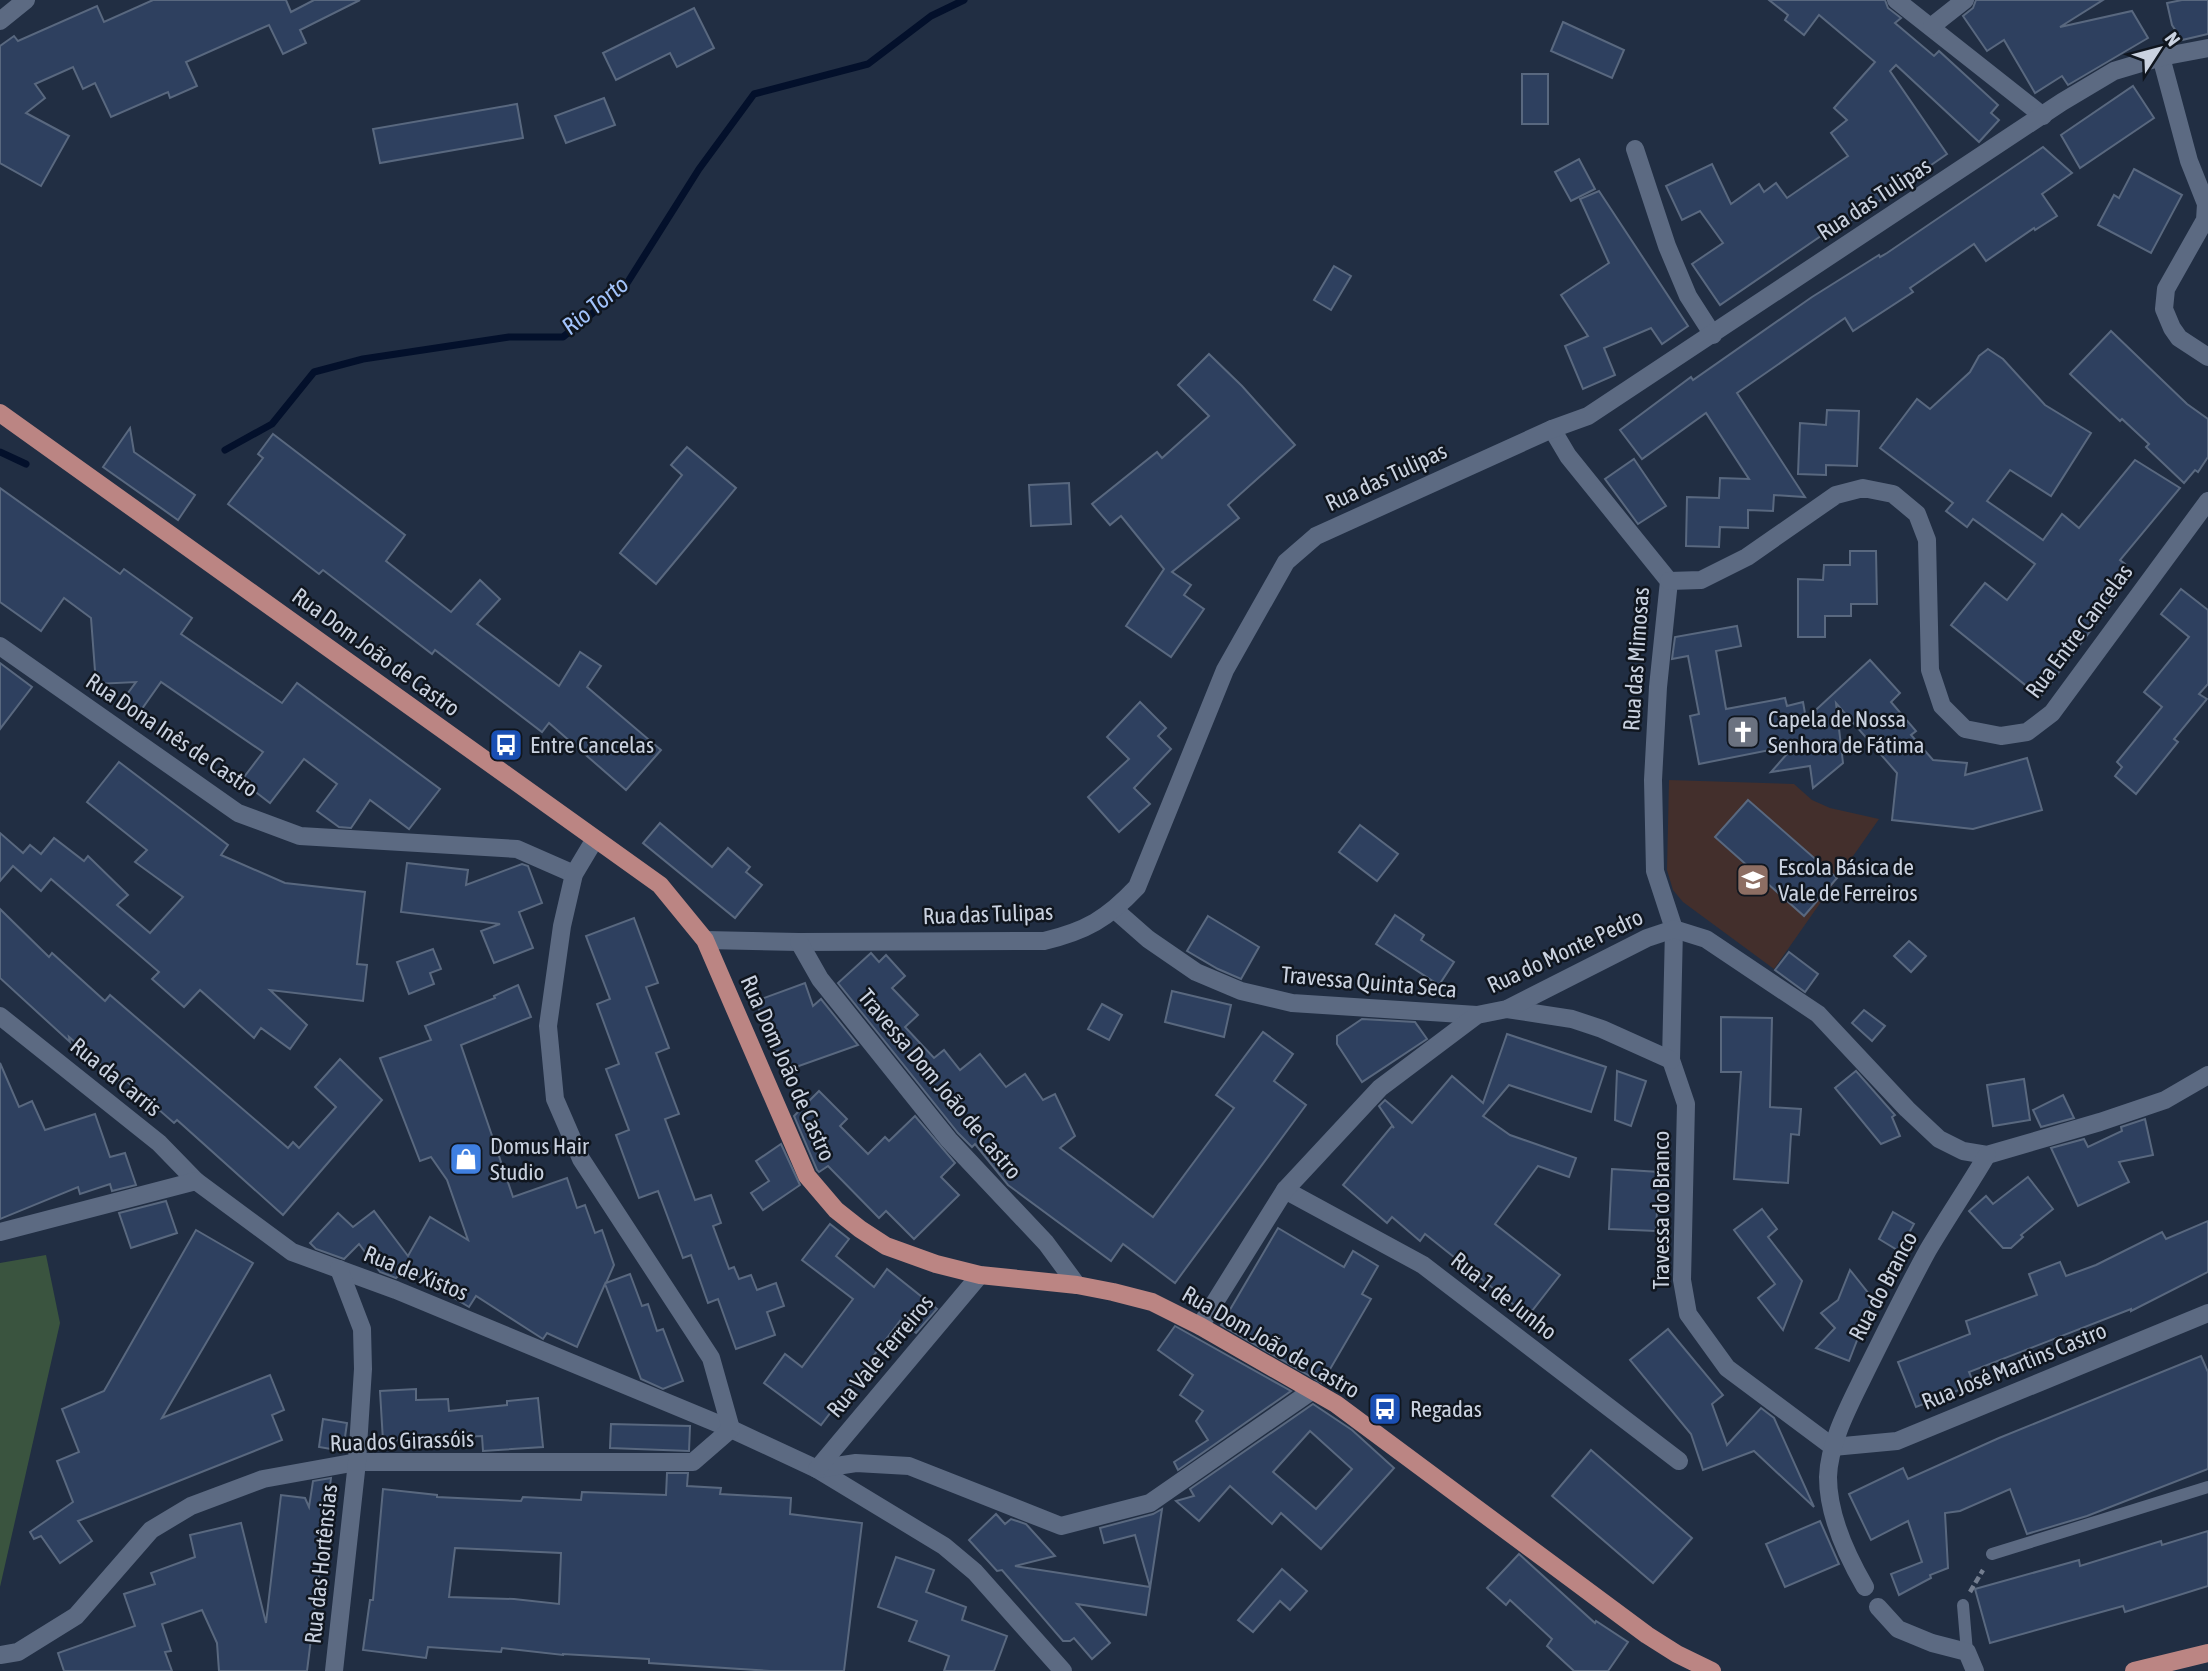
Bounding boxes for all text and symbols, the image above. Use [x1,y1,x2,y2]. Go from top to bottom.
north arrow [2124,14,2194,84]
text: N [2161,28,2185,50]
street label: Rua das Tulipas [1812,153,1936,245]
water label: Rio Torto [556,270,634,340]
street label: Rua das Tulipas [1321,438,1451,516]
street label: Rua Entre Cancelas [2020,559,2138,703]
street label: Rua Dom João de Castro [287,583,465,721]
street label: Rua das Mimosas [1618,586,1654,732]
street label: Rua Dona Inês de Castro [81,668,263,802]
place label: Capela de Nossa Senhora de Fátima [1768,706,1925,758]
church icon: Capela de Nossa Senhora de Fátima [1724,713,1762,751]
bus stop icon: Entre Cancelas [487,726,525,764]
place label: Entre Cancelas [530,732,654,758]
place label: Escola Básica de Vale de Ferreiros [1778,854,1918,906]
school or university icon: Escola Básica de Vale de Ferreiros [1734,861,1772,899]
street label: Rua das Tulipas [922,899,1054,929]
street label: Rua do Monte Pedro [1483,904,1647,998]
street label: Travessa Quinta Seca [1280,961,1458,1003]
street label: Rua Dom João de Castro [735,971,841,1165]
street label: Travessa Dom João de Castro [853,984,1027,1184]
street label: Rua da Carris [65,1033,167,1121]
street label: Travessa do Branco [1648,1131,1674,1289]
place label: Domus Hair Studio [490,1133,590,1185]
shop icon: Domus Hair Studio [447,1140,485,1178]
street label: Rua do Branco [1843,1227,1923,1345]
street label: Rua de Xistos [360,1240,472,1306]
street label: Rua 1 de Junho [1446,1247,1562,1345]
street label: Rua Dom João de Castro [1178,1281,1364,1403]
street label: Rua Vale Ferreiros [821,1290,939,1422]
street label: Rua José Martins Castro [1918,1317,2110,1415]
bus stop icon: Regadas [1366,1390,1404,1428]
place label: Regadas [1410,1396,1482,1422]
street label: Rua dos Girassóis [329,1425,475,1457]
street label: Rua das Hortênsias [300,1483,342,1645]

